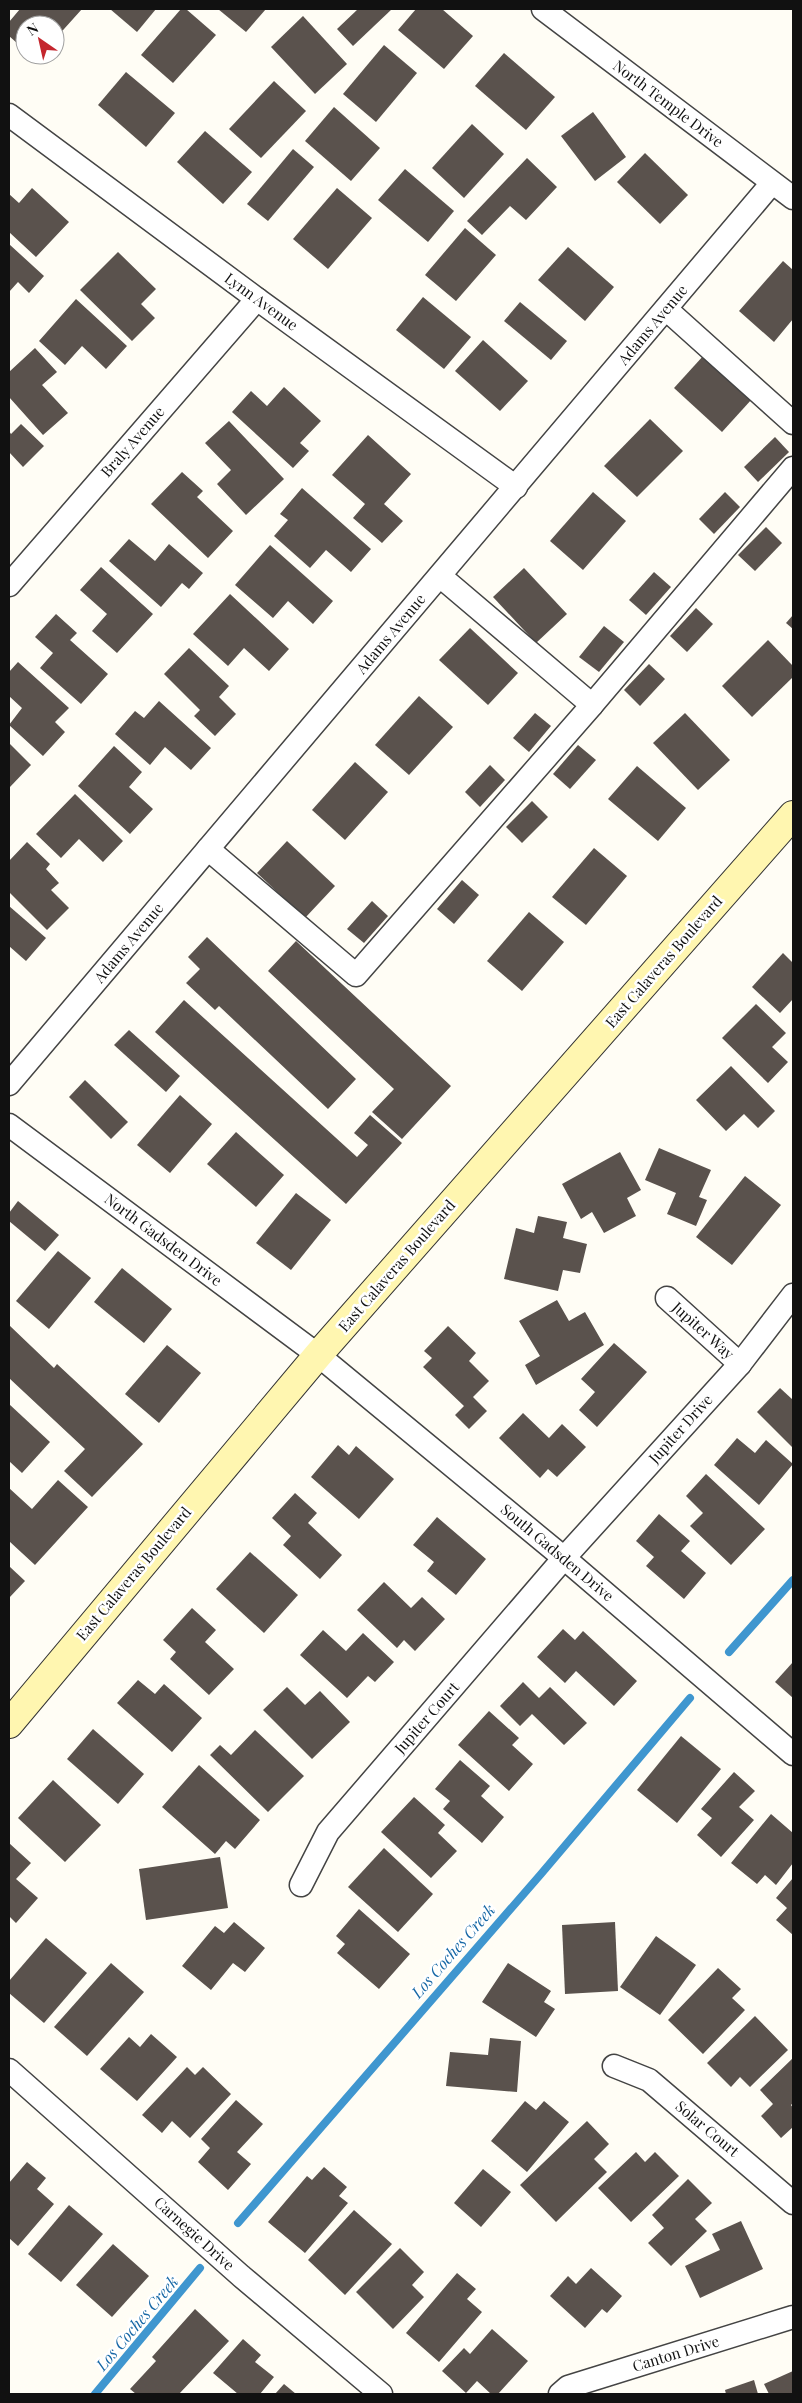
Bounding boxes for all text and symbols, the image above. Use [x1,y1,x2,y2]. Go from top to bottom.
north arrow [15,15,65,65]
text: N [23,18,42,40]
street label: North Temple Drive [609,55,728,151]
street label: Lynn Avenue [221,268,302,335]
street label: Adams Avenue [612,280,692,369]
street label: Braly Avenue [96,402,169,481]
street label: Adams Avenue [350,589,430,678]
street label: East Calaveras Boulevard [600,891,726,1032]
street label: Adams Avenue [88,898,168,987]
street label: North Gadsden Drive [101,1188,226,1290]
street label: East Calaveras Boulevard [333,1195,459,1336]
street label: Jupiter Way [668,1296,739,1364]
street label: Jupiter Drive [643,1390,717,1468]
street label: South Gadsden Drive [497,1499,618,1606]
street label: East Calaveras Boulevard [71,1502,195,1644]
street label: Jupiter Court [389,1677,463,1758]
water label: Los Coches Creek [405,1899,499,2003]
street label: Solar Court [672,2096,744,2161]
street label: Carnegie Drive [150,2192,239,2275]
water label: Los Coches Creek [90,2271,182,2375]
street label: Canton Drive [630,2330,722,2376]

